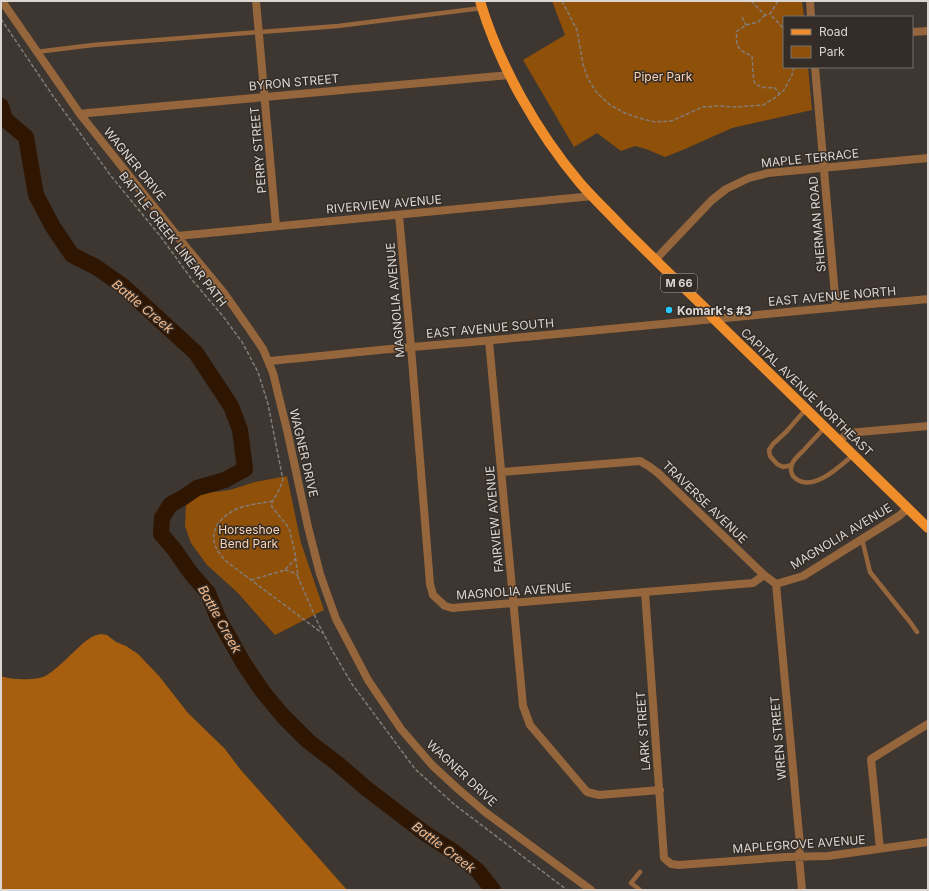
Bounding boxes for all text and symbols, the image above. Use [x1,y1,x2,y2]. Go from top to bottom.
legend [783,16,913,68]
text: Road [819,24,848,39]
text: Park [819,44,845,59]
park label: Piper Park [634,69,693,84]
street label: BYRON STREET [248,71,340,93]
street label: PERRY STREET [247,106,269,194]
street label: WAGNER DRIVE [101,124,169,204]
street label: MAPLE TERRACE [760,145,860,171]
street label: BATTLE CREEK LINEAR PATH [116,169,230,309]
street label: SHERMAN ROAD [805,175,829,273]
street label: RIVERVIEW AVENUE [326,191,442,217]
street label: MAGNOLIA AVENUE [382,242,408,358]
road number: M 66 [661,274,697,292]
water label: Battle Creek [109,276,178,337]
street label: EAST AVENUE NORTH [767,283,897,309]
place label: Komark's #3 [677,303,752,318]
marker: Komark's #3 [664,305,674,315]
street label: EAST AVENUE SOUTH [425,315,555,341]
street label: CAPITAL AVENUE NORTHEAST [738,325,876,459]
street label: WAGNER DRIVE [287,407,321,499]
street label: TRAVERSE AVENUE [659,458,751,546]
street label: FAIRVIEW AVENUE [482,465,506,573]
street label: MAGNOLIA AVENUE [788,500,894,572]
park label: Horseshoe Bend Park [218,522,280,551]
street label: MAGNOLIA AVENUE [456,579,572,603]
water label: Battle Creek [195,582,246,657]
street label: LARK STREET [633,691,653,771]
street label: WREN STREET [767,695,789,781]
street label: WAGNER DRIVE [424,737,500,809]
water label: Battle Creek [409,818,480,877]
street label: MAPLEGROVE AVENUE [732,832,866,856]

